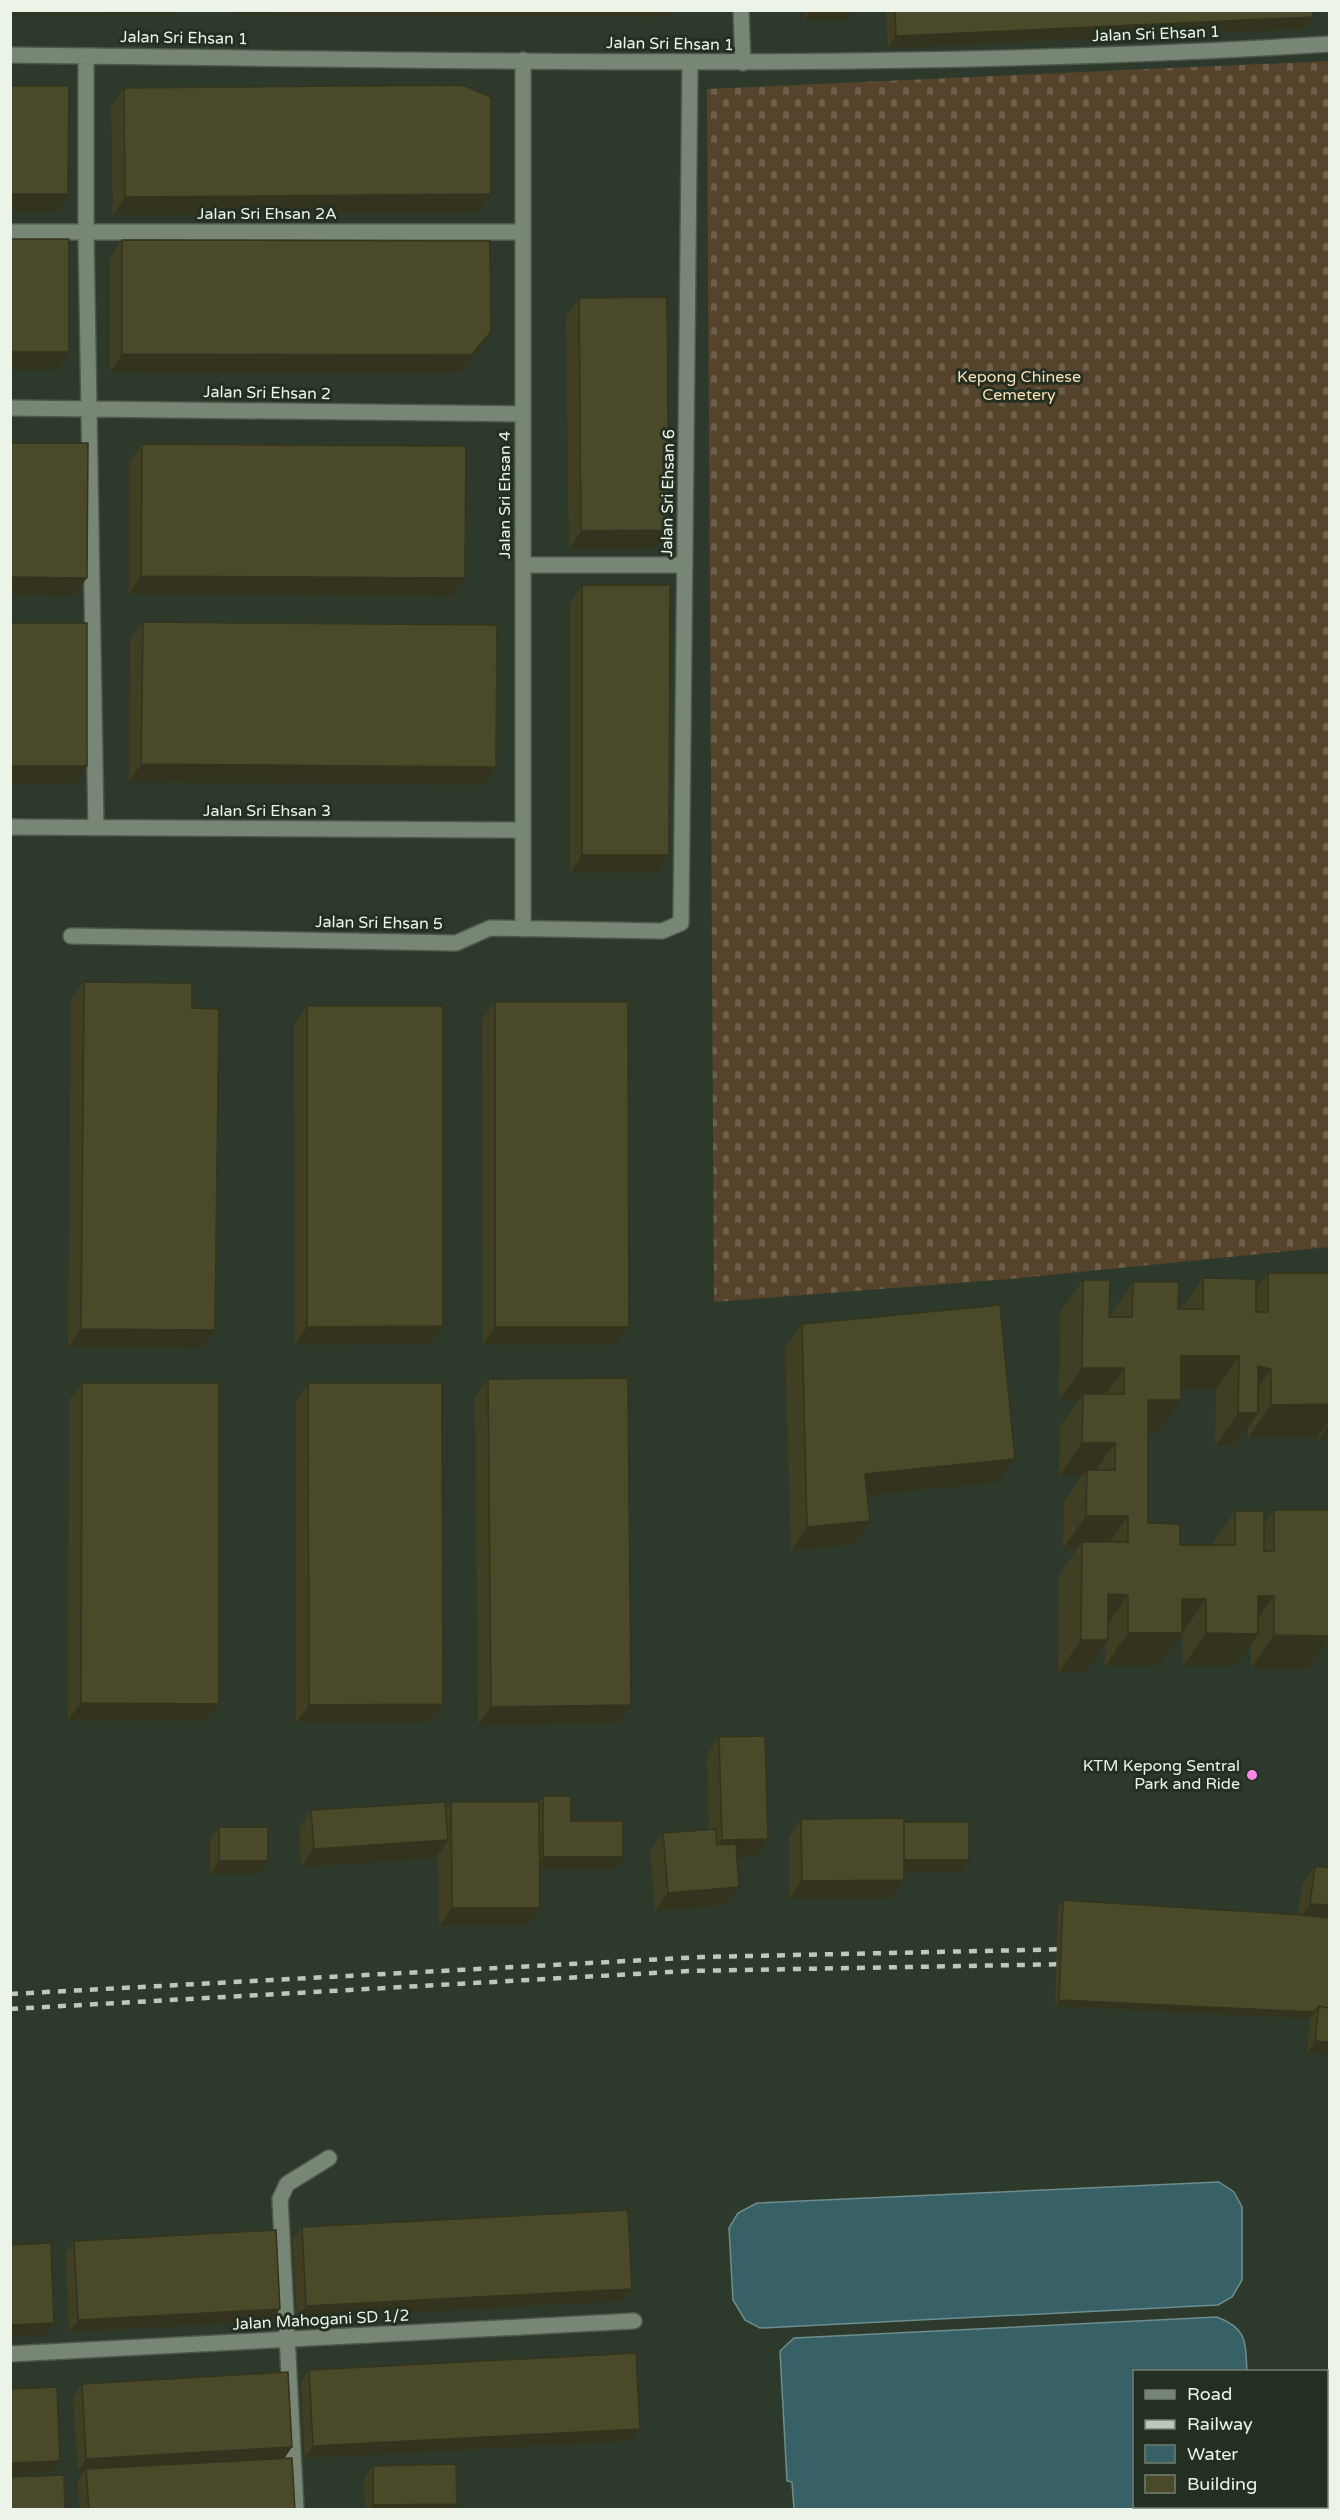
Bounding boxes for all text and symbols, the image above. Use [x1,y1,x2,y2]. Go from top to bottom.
street label: Jalan Sri Ehsan 1 [1092,22,1220,46]
street label: Jalan Sri Ehsan 1 [120,27,248,49]
street label: Jalan Sri Ehsan 1 [606,33,734,55]
street label: Jalan Sri Ehsan 2A [197,204,337,224]
park label: Kepong Chinese Cemetery [957,367,1081,405]
street label: Jalan Sri Ehsan 2 [203,382,331,404]
street label: Jalan Sri Ehsan 6 [657,429,679,557]
street label: Jalan Sri Ehsan 4 [495,431,515,559]
street label: Jalan Sri Ehsan 3 [203,801,331,821]
street label: Jalan Sri Ehsan 5 [315,912,443,934]
place label: KTM Kepong Sentral Park and Ride [1083,1756,1240,1794]
marker: KTM Kepong Sentral Park and Ride [1245,1768,1259,1782]
street label: Jalan Mahogani SD 1/2 [232,2305,410,2335]
legend [1133,2370,1328,2508]
text: Road [1187,2383,1232,2405]
text: Railway [1187,2413,1253,2435]
text: Water [1187,2443,1238,2465]
text: Building [1187,2473,1257,2495]

